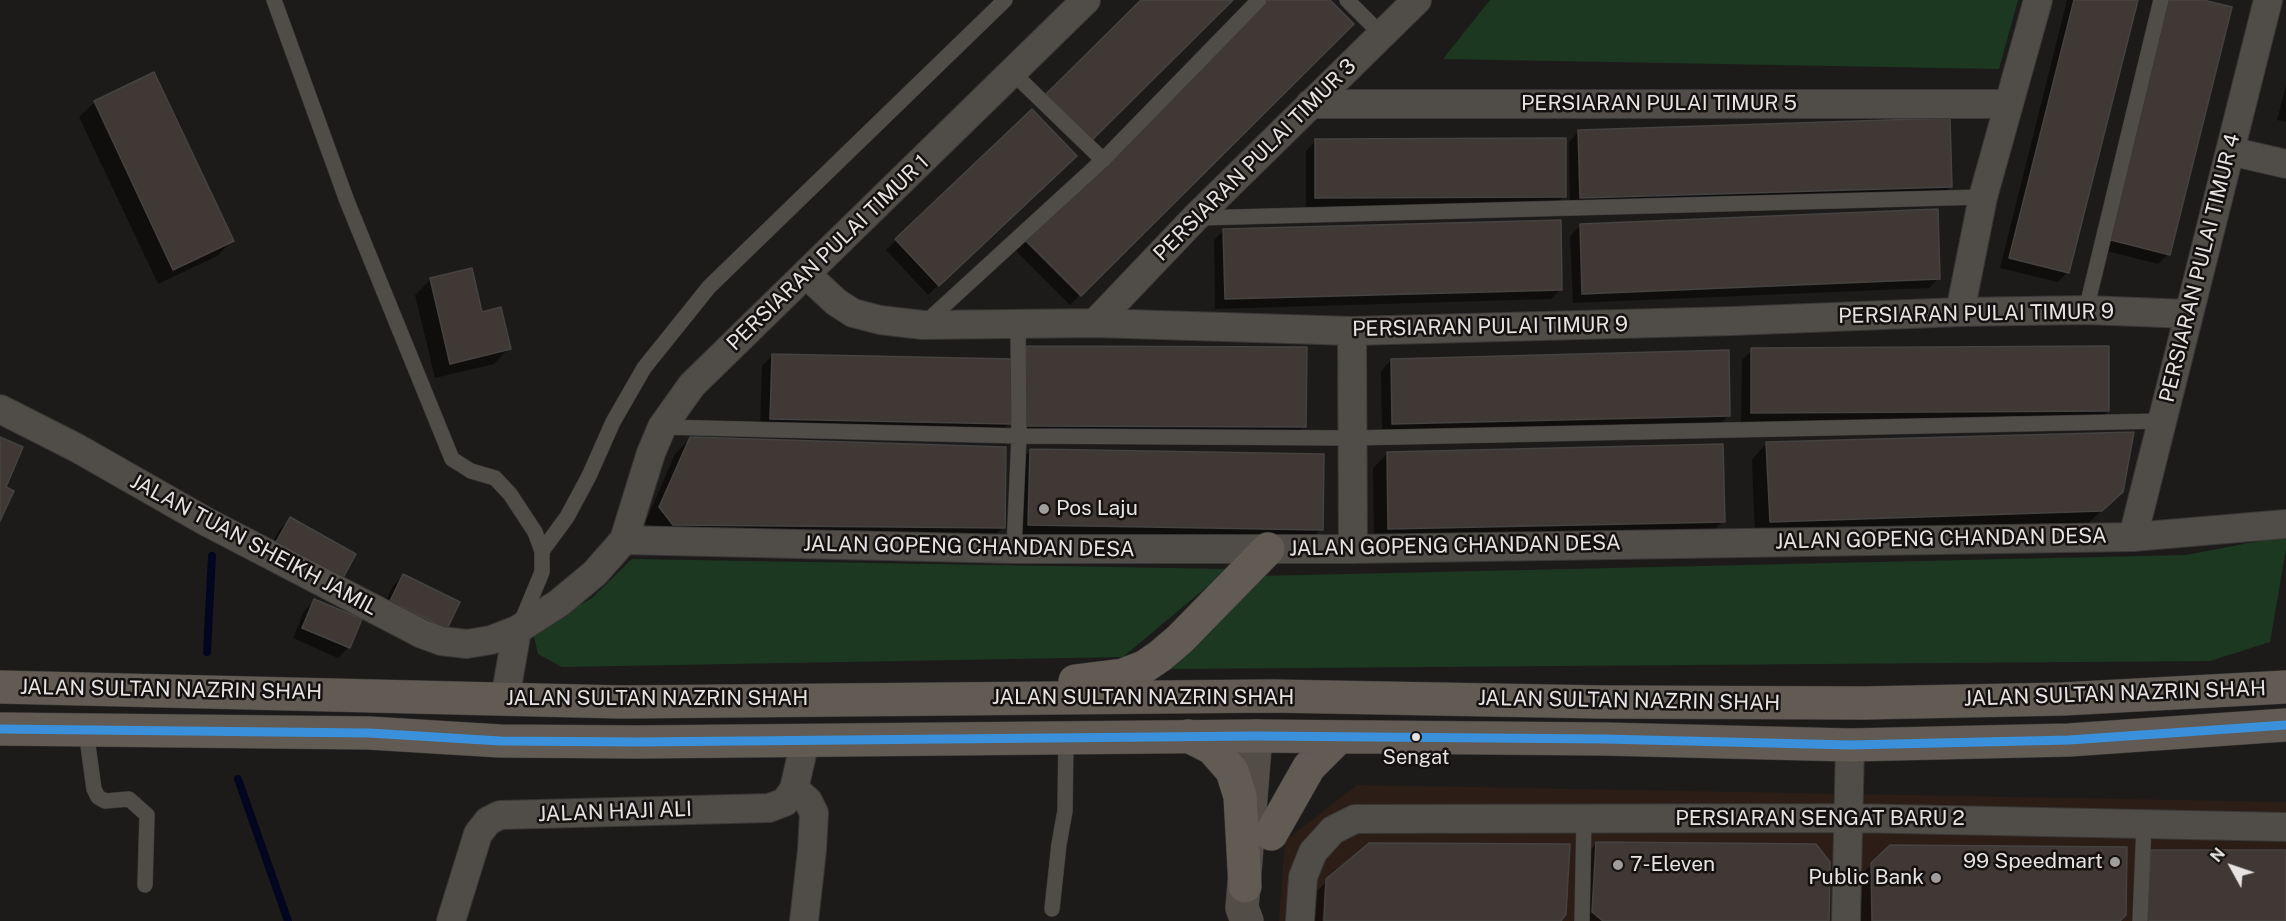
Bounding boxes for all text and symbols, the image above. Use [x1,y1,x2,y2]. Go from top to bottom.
street label: PERSIARAN PULAI TIMUR 3 [1149,54,1361,266]
street label: PERSIARAN PULAI TIMUR 5 [1521,91,1797,117]
street label: PERSIARAN PULAI TIMUR 4 [2154,131,2246,405]
street label: PERSIARAN PULAI TIMUR 1 [722,150,934,356]
street label: PERSIARAN PULAI TIMUR 9 [1838,299,2114,329]
street label: PERSIARAN PULAI TIMUR 9 [1352,312,1628,342]
street label: JALAN TUAN SHEIKH JAMIL [126,469,382,621]
place label: Pos Laju [1056,496,1138,522]
marker: Pos Laju [1037,502,1051,516]
street label: JALAN GOPENG CHANDAN DESA [1775,524,2107,554]
street label: JALAN GOPENG CHANDAN DESA [1289,531,1621,561]
street label: JALAN GOPENG CHANDAN DESA [803,532,1135,562]
street label: JALAN SULTAN NAZRIN SHAH [20,675,322,705]
street label: JALAN SULTAN NAZRIN SHAH [1963,676,2267,712]
street label: JALAN SULTAN NAZRIN SHAH [992,685,1294,711]
street label: JALAN SULTAN NAZRIN SHAH [506,686,808,712]
street label: JALAN SULTAN NAZRIN SHAH [1478,686,1780,716]
marker: Sengat [1410,731,1422,743]
place label: Sengat [1383,746,1449,770]
street label: JALAN HAJI ALI [538,797,692,827]
street label: PERSIARAN SENGAT BARU 2 [1675,806,1965,832]
north arrow [2202,837,2262,897]
text: N [2207,844,2229,866]
place label: 99 Speedmart [1963,849,2103,875]
place label: 7-Eleven [1630,852,1715,878]
marker: 99 Speedmart [2108,855,2122,869]
marker: 7-Eleven [1611,858,1625,872]
place label: Public Bank [1808,865,1924,891]
marker: Public Bank [1929,871,1943,885]

